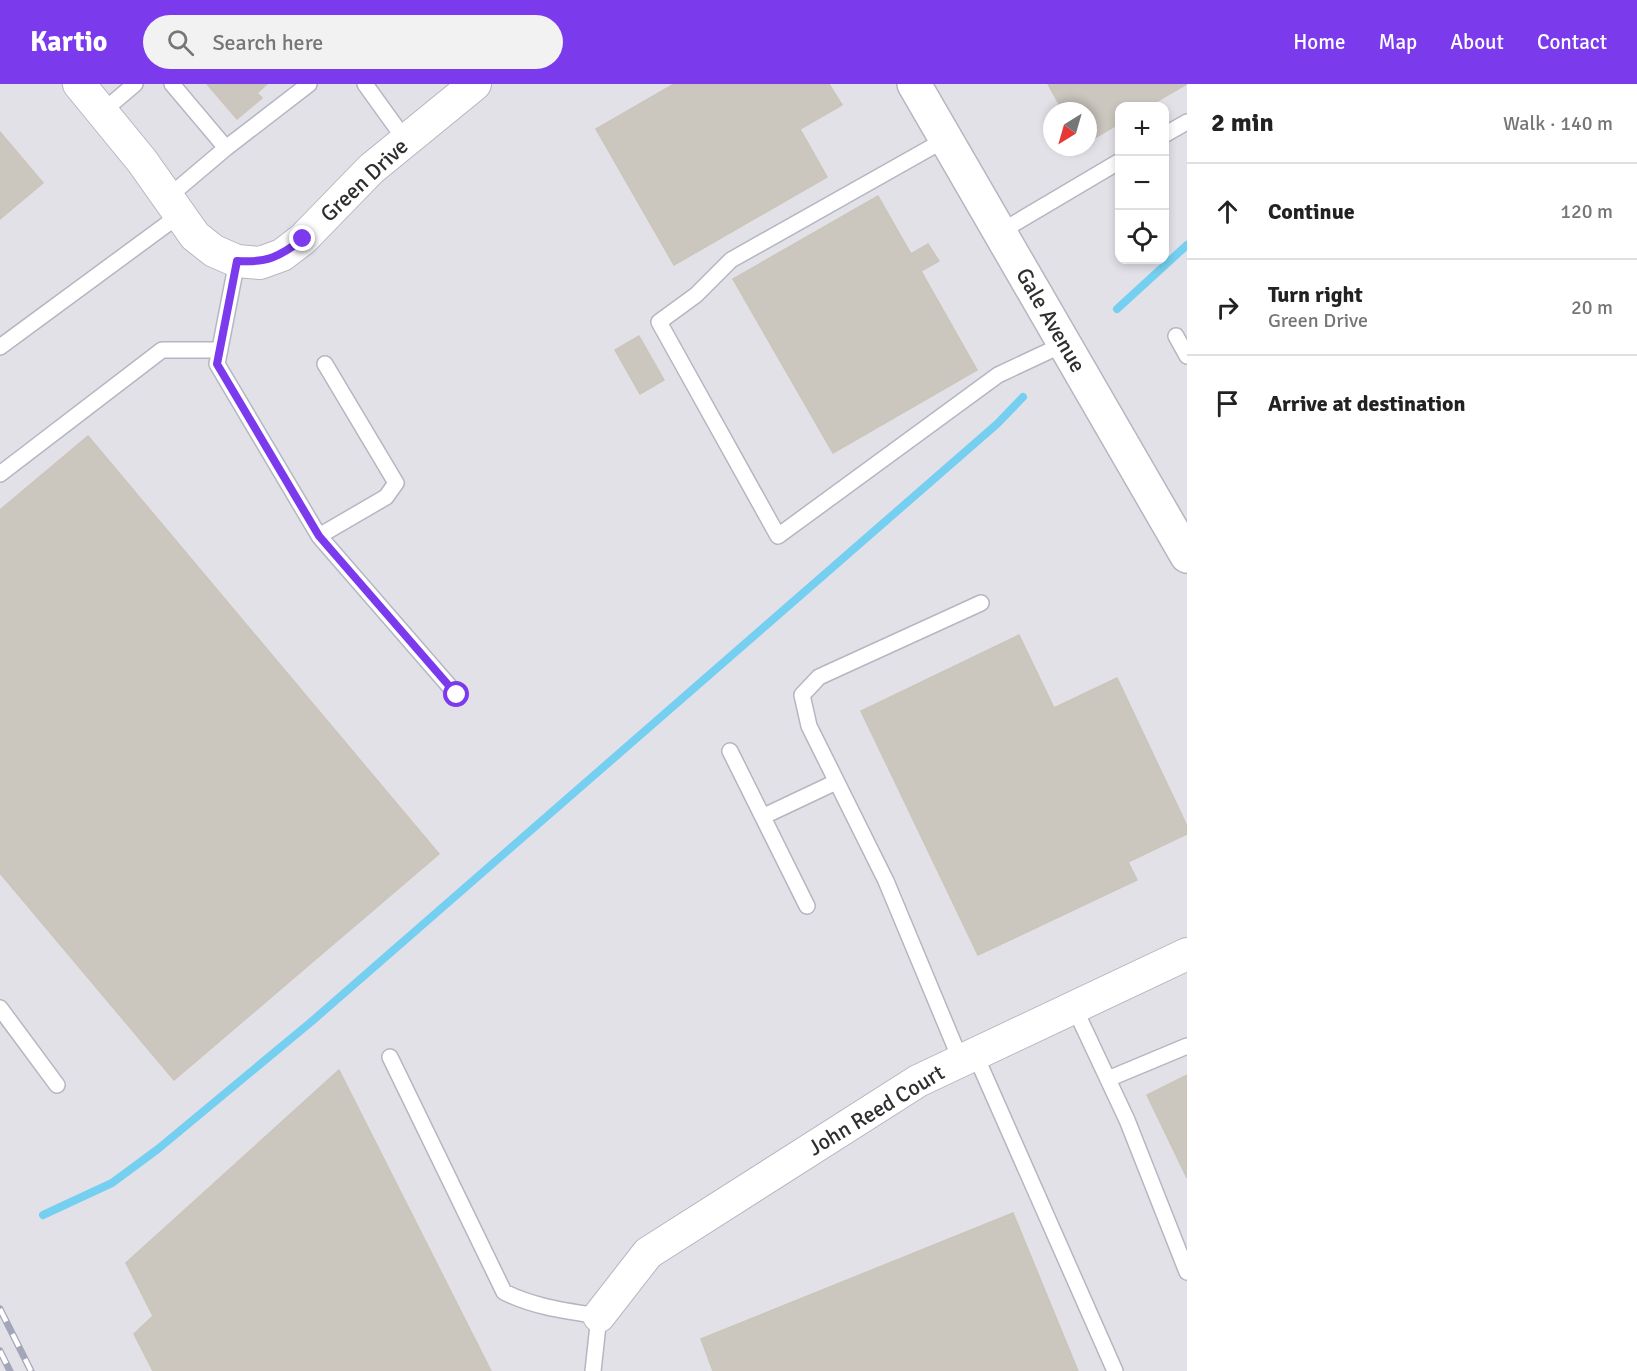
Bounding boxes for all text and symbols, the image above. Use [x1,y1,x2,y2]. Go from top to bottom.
search box [143,15,563,69]
text: Kartio [30,25,107,59]
icon: search [164,26,197,59]
text: Search here [212,29,323,56]
text: Home [1293,29,1346,55]
text: Map [1379,29,1417,55]
text: About [1450,29,1504,55]
text: Contact [1537,29,1607,55]
north arrow [1043,102,1097,156]
map controls [1115,102,1169,264]
button: + [1115,102,1169,156]
text: 2 min [1211,107,1274,139]
text: Walk · 140 m [1503,111,1613,136]
street label: Green Drive [315,133,413,227]
button: − [1115,156,1169,210]
icon: ahead [1211,195,1244,228]
text: Continue [1268,198,1355,225]
text: 120 m [1560,199,1613,224]
button: locate [1115,210,1169,264]
route end [289,225,315,251]
street label: Gale Avenue [1010,263,1092,377]
text: Turn right [1268,281,1363,308]
icon: right [1211,291,1244,324]
text: 20 m [1571,295,1613,320]
text: Green Drive [1268,308,1368,333]
icon: arrive [1211,387,1244,420]
text: Arrive at destination [1268,390,1465,417]
route start [443,681,469,707]
street label: John Reed Court [803,1059,949,1161]

